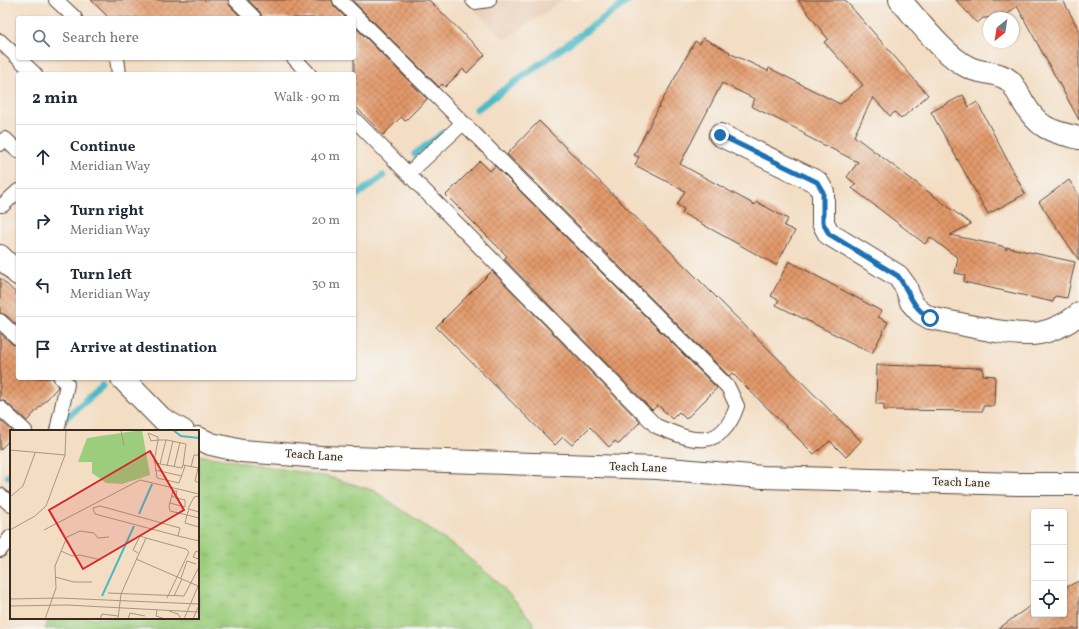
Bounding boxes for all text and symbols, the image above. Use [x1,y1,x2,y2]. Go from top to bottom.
north arrow [983,12,1019,48]
search box [16,16,356,60]
icon: search [30,27,52,49]
text: Search here [62,28,139,49]
text: 2 min [32,87,78,110]
text: Walk · 90 m [274,89,340,107]
route end [711,126,729,144]
text: Continue [70,137,135,158]
icon: ahead [32,146,54,168]
text: 40 m [311,148,340,166]
text: Meridian Way [70,158,150,176]
text: Turn right [70,201,144,222]
icon: right [32,210,54,232]
text: 20 m [311,212,340,230]
text: Meridian Way [70,222,150,240]
text: Turn left [70,265,132,286]
icon: left [32,274,54,296]
text: 30 m [312,276,340,294]
text: Meridian Way [70,286,150,304]
route start [921,309,939,327]
icon: arrive [32,338,54,360]
text: Arrive at destination [70,338,217,359]
inset map [10,430,199,619]
street label: Teach Lane [285,446,344,466]
street label: Teach Lane [609,459,668,477]
street label: Teach Lane [932,474,991,492]
map controls [1031,509,1067,617]
button: + [1031,509,1067,545]
button: − [1031,545,1067,581]
button: locate [1031,581,1067,617]

